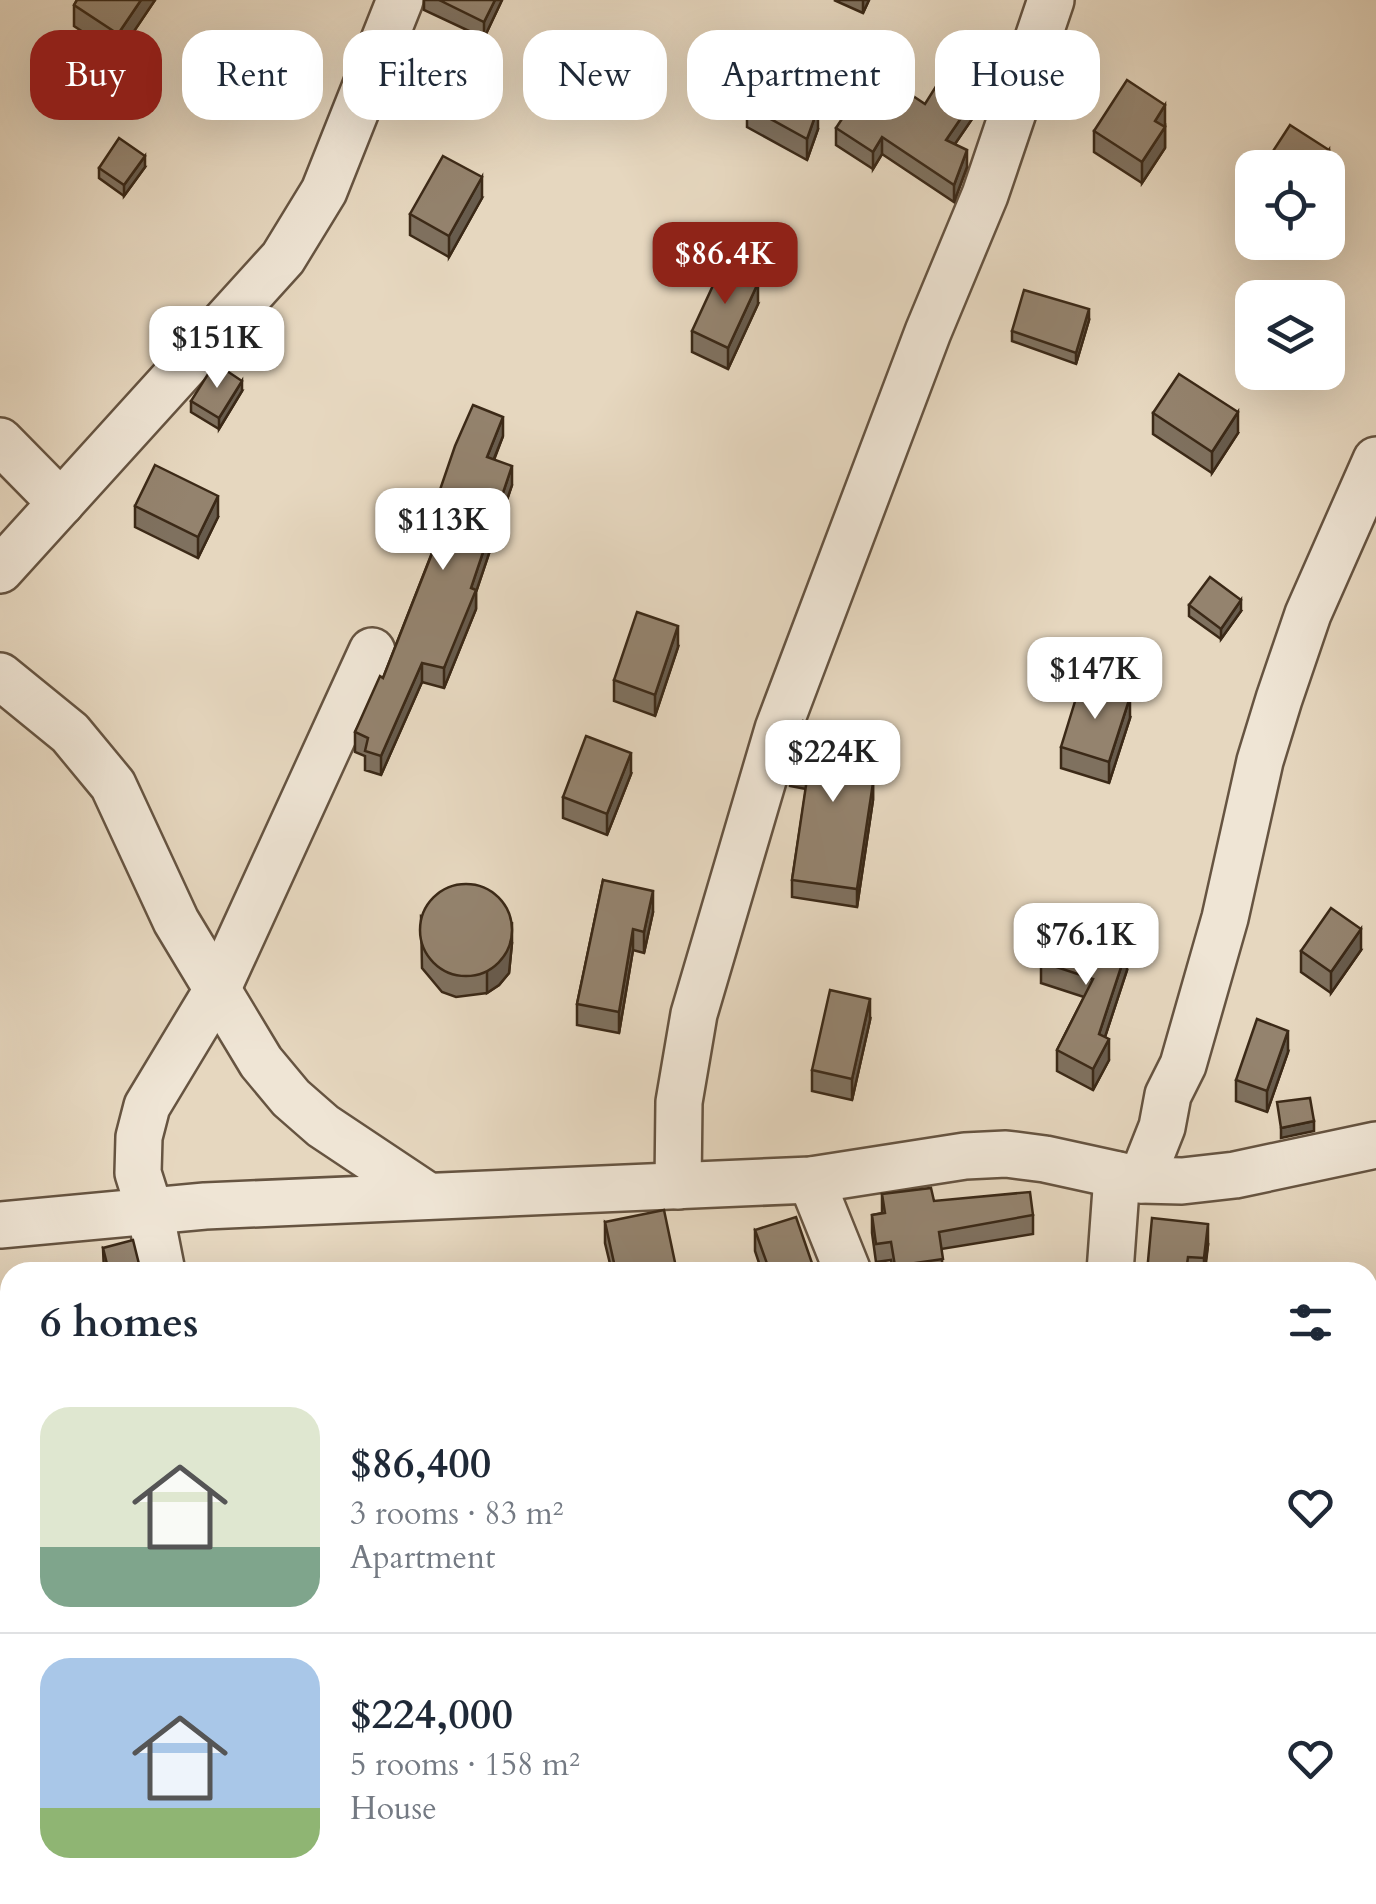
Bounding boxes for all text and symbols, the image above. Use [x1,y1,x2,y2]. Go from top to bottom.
chip: Buy [30,30,162,120]
chip: Rent [182,30,323,120]
chip: Filters [343,30,503,120]
chip: New [523,30,667,120]
chip: Apartment [687,30,915,120]
chip: House [935,30,1100,120]
map controls [1235,150,1345,390]
button: locate [1235,150,1345,260]
pin: $86.4K [644,222,806,307]
text: $86.4K [675,232,775,276]
button: layers [1235,280,1345,390]
pin: $151K [147,306,287,391]
text: $151K [171,316,263,360]
pin: $113K [373,488,513,573]
text: $113K [397,498,489,542]
pin: $147K [1025,637,1165,722]
text: $147K [1049,647,1141,691]
pin: $224K [763,720,903,805]
text: $224K [787,730,879,774]
pin: $76.1K [1005,903,1167,988]
text: $76.1K [1036,913,1136,957]
text: 6 homes [40,1294,198,1351]
icon: filters [1283,1295,1338,1350]
text: $86,400 [350,1435,491,1492]
icon: home [120,1447,240,1567]
icon: heart [1283,1480,1338,1535]
text: 3 rooms · 83 m² [350,1492,563,1536]
text: Apartment [350,1536,495,1580]
text: $224,000 [350,1686,513,1743]
icon: home [120,1698,240,1818]
icon: heart [1283,1731,1338,1786]
text: 5 rooms · 158 m² [350,1743,580,1787]
text: House [350,1787,437,1831]

